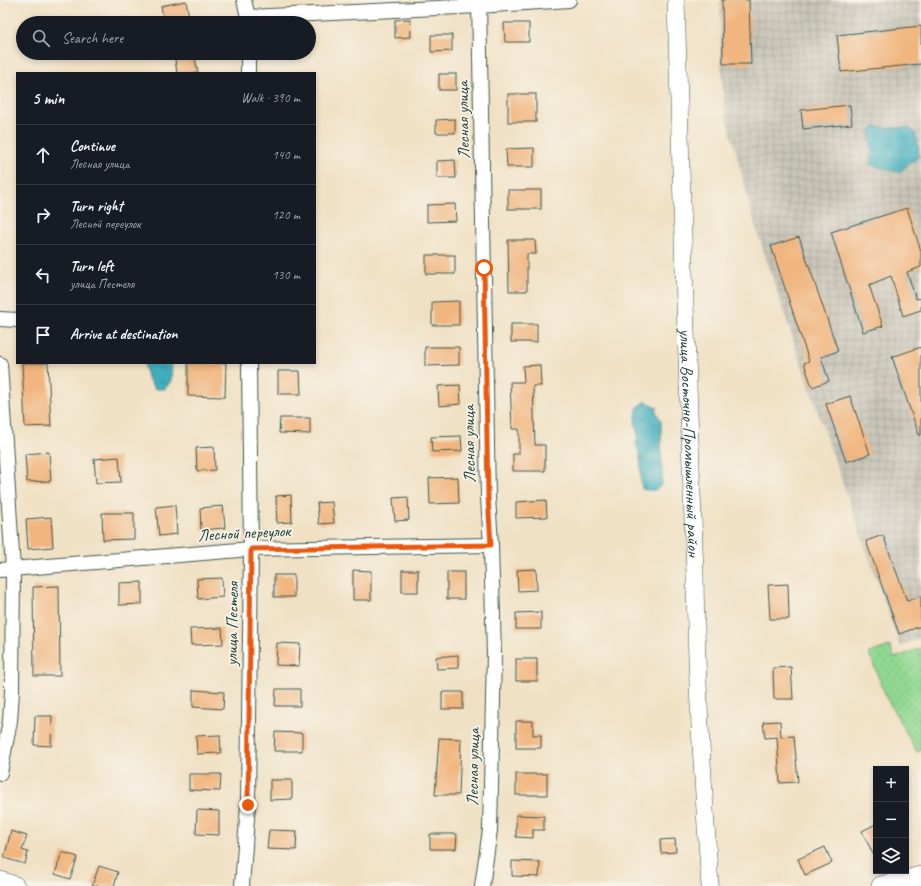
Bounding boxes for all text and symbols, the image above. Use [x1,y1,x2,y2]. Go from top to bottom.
search box [16,16,316,60]
icon: search [30,27,52,49]
text: Search here [62,29,123,48]
street label: Лесная улица [452,79,474,159]
text: 5 min [32,88,64,109]
text: Walk · 390 m [241,90,300,106]
text: Continue [70,137,115,156]
icon: ahead [32,144,54,166]
text: 140 m [272,147,300,163]
text: Лесная улица [70,156,129,172]
text: Turn right [70,197,123,216]
icon: right [32,204,54,226]
text: 120 m [272,207,300,223]
text: Лесной переулок [70,216,141,232]
text: Turn left [70,257,113,276]
route start [475,259,493,277]
icon: left [32,264,54,286]
text: 130 m [272,267,300,283]
text: улица Пестеля [70,276,134,292]
icon: arrive [32,324,54,346]
text: Arrive at destination [70,325,177,344]
street label: улица Восточно-Промышленный район [675,327,705,558]
street label: Лесная улица [458,403,480,483]
street label: Лесной переулок [197,520,293,546]
street label: улица Пестеля [221,581,243,667]
street label: Лесная улица [462,726,484,806]
map controls [873,766,909,874]
button: + [873,766,909,802]
route end [239,796,257,814]
button: − [873,802,909,838]
button: layers [873,838,909,874]

